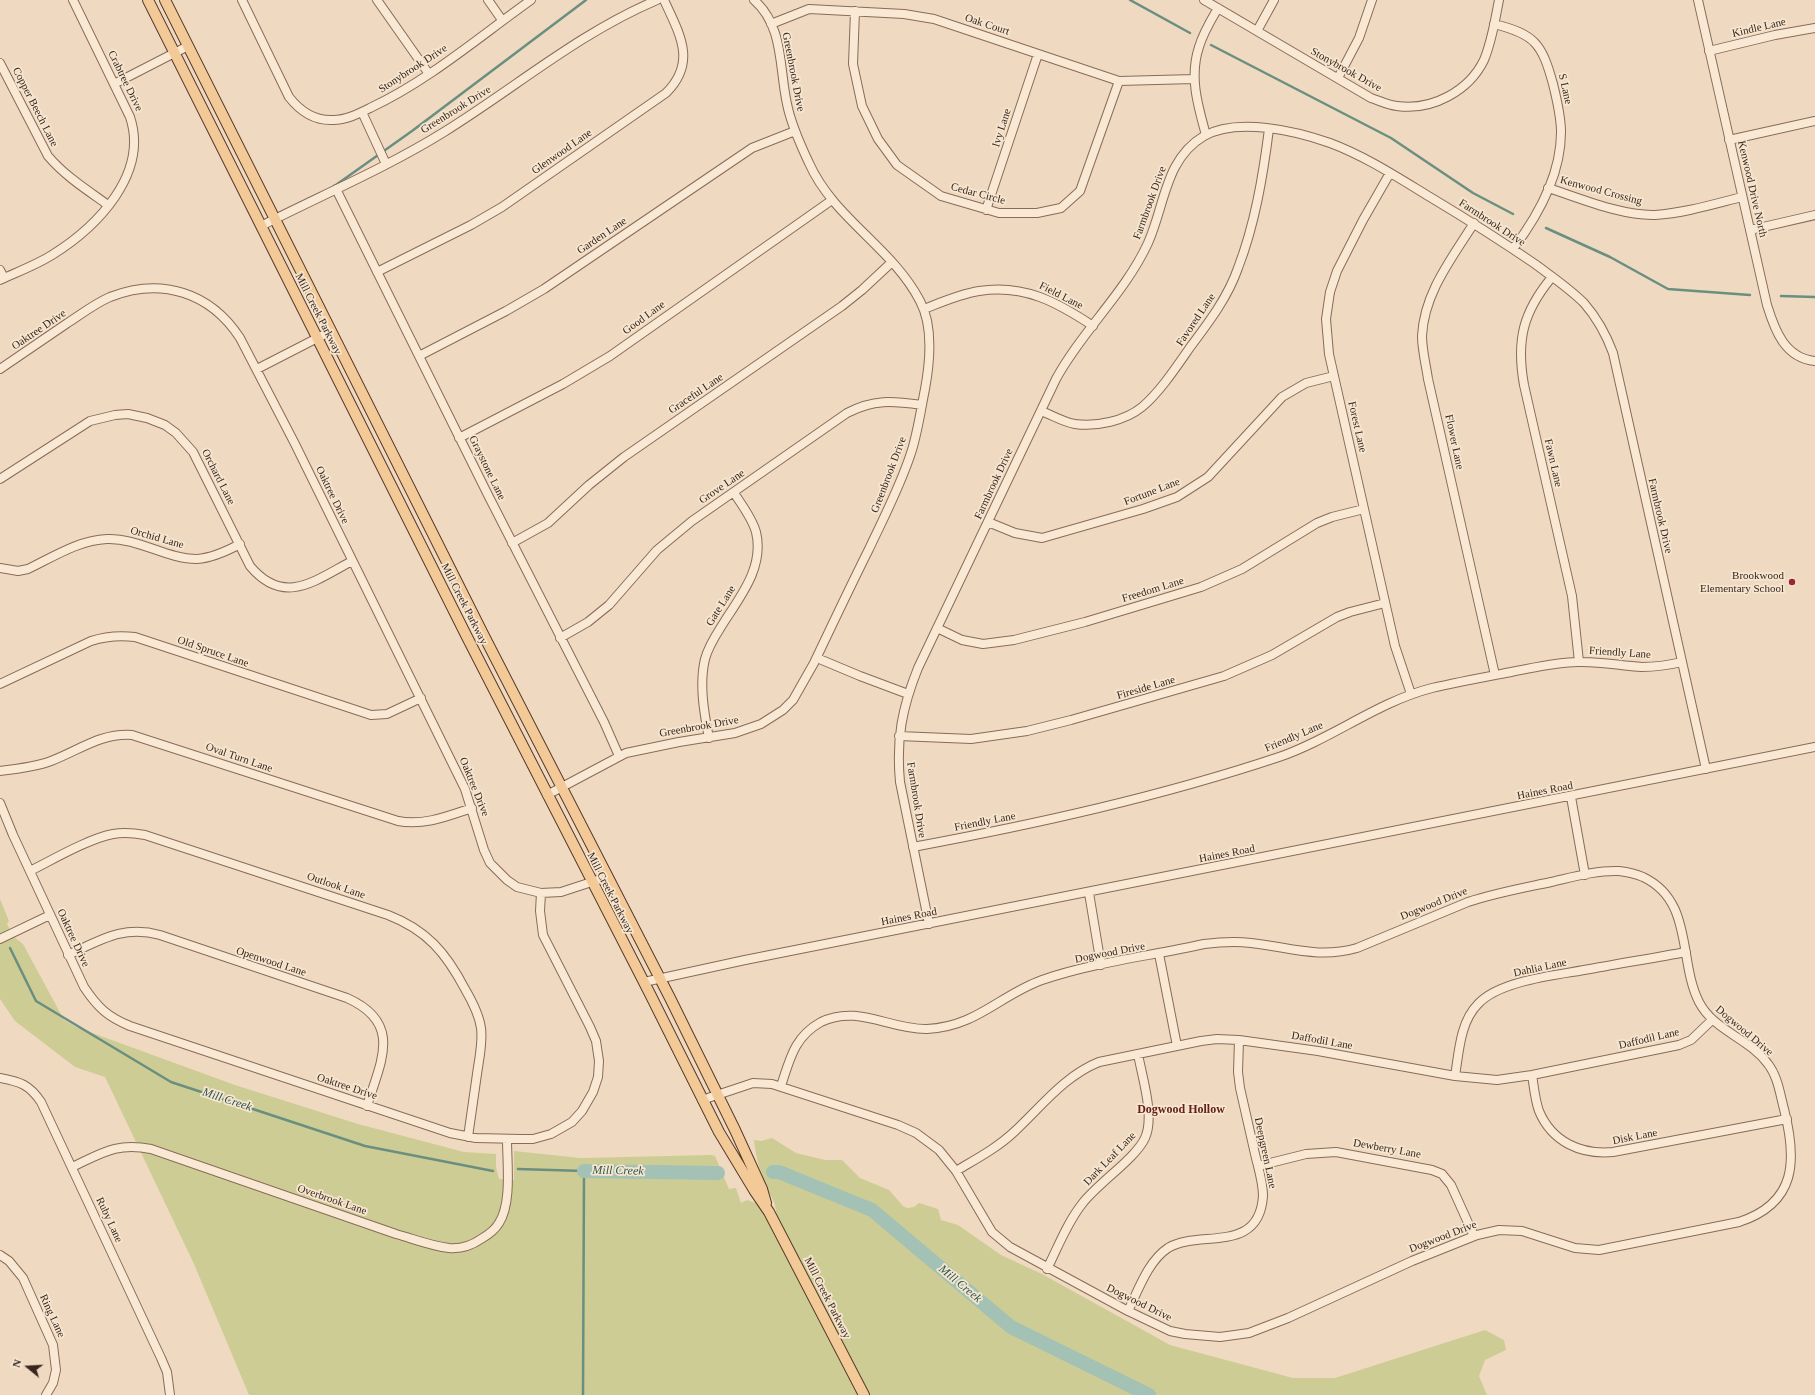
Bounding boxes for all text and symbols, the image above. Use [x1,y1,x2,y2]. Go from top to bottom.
street label: Oak Court [963,12,1011,38]
street label: Kindle Lane [1731,15,1787,41]
street label: Greenbrook Drive [779,31,807,113]
street label: Stonybrook Drive [376,42,450,96]
street label: Stonybrook Drive [1308,45,1384,95]
street label: Crabtree Drive [105,49,145,113]
street label: Copper Beech Lane [9,65,61,149]
street label: S Lane [1555,72,1575,106]
street label: Greenbrook Drive [418,83,494,137]
street label: Ivy Lane [990,107,1014,149]
street label: Glenwood Lane [529,126,595,178]
street label: Kenwood Drive North [1734,139,1770,239]
street label: Farmbrook Drive [1131,165,1169,241]
street label: Kenwood Crossing [1558,174,1644,208]
street label: Cedar Circle [949,180,1007,208]
street label: Farmbrook Drive [1456,197,1528,249]
street label: Garden Lane [575,215,629,257]
street label: Mill Creek Parkway [292,271,344,357]
street label: Field Lane [1037,279,1085,313]
street label: Favored Lane [1174,291,1218,349]
street label: Good Lane [620,298,668,338]
street label: Oaktree Drive [9,307,69,353]
street label: Graceful Lane [666,371,726,417]
street label: Forest Lane [1345,400,1369,454]
street label: Flower Lane [1442,413,1466,471]
street label: Graystone Lane [466,434,508,502]
street label: Greenbrook Drive [868,435,910,515]
street label: Fawn Lane [1541,438,1565,488]
street label: Farmbrook Drive [972,446,1016,522]
street label: Orchard Lane [198,447,238,507]
street label: Oaktree Drive [312,464,352,526]
street label: Grove Lane [697,467,747,507]
street label: Fortune Lane [1122,475,1182,509]
street label: Farmbrook Drive [1645,477,1675,555]
street label: Orchid Lane [129,524,185,552]
street label: Mill Creek Parkway [438,561,490,647]
place label: Brookwood Elementary School [1700,569,1784,595]
street label: Freedom Lane [1121,574,1185,606]
marker: Brookwood Elementary School [1787,577,1797,587]
street label: Gate Lane [703,583,739,629]
street label: Old Spruce Lane [176,634,250,670]
street label: Friendly Lane [1589,644,1651,662]
street label: Fireside Lane [1115,673,1177,703]
street label: Greenbrook Drive [658,714,740,740]
street label: Friendly Lane [1263,719,1325,755]
street label: Oval Turn Lane [204,740,274,776]
street label: Oaktree Drive [456,756,492,818]
street label: Farmbrook Drive [903,761,929,839]
street label: Haines Road [1516,779,1574,803]
street label: Friendly Lane [953,810,1017,834]
street label: Haines Road [1198,842,1256,866]
street label: Mill Creek Parkway [584,850,636,936]
street label: Outlook Lane [305,870,367,902]
street label: Dogwood Drive [1399,885,1469,923]
street label: Haines Road [880,905,938,929]
street label: Oaktree Drive [54,907,92,969]
street label: Dogwood Drive [1074,940,1146,966]
street label: Openwood Lane [234,944,308,980]
street label: Dahlia Lane [1512,956,1568,980]
street label: Dogwood Drive [1712,1003,1776,1059]
street label: Daffodil Lane [1617,1026,1681,1052]
street label: Daffodil Lane [1290,1029,1354,1053]
street label: Oaktree Drive [315,1071,379,1103]
water label: Mill Creek [200,1085,254,1115]
district label: Dogwood Hollow [1137,1103,1225,1117]
street label: Deepgreen Lane [1251,1116,1279,1190]
street label: Disk Lane [1611,1126,1659,1148]
street label: Dark Leaf Lane [1081,1129,1139,1189]
street label: Dewberry Lane [1352,1137,1422,1161]
water label: Mill Creek [592,1163,644,1179]
street label: Overbrook Lane [296,1182,368,1218]
street label: Ruby Lane [93,1195,125,1245]
street label: Dogwood Drive [1407,1218,1479,1256]
street label: Mill Creek Parkway [801,1255,853,1341]
water label: Mill Creek [936,1262,984,1306]
street label: Dogwood Drive [1104,1281,1174,1325]
street label: Ring Lane [36,1292,68,1340]
north arrow [8,1347,48,1387]
text: N [10,1358,24,1369]

